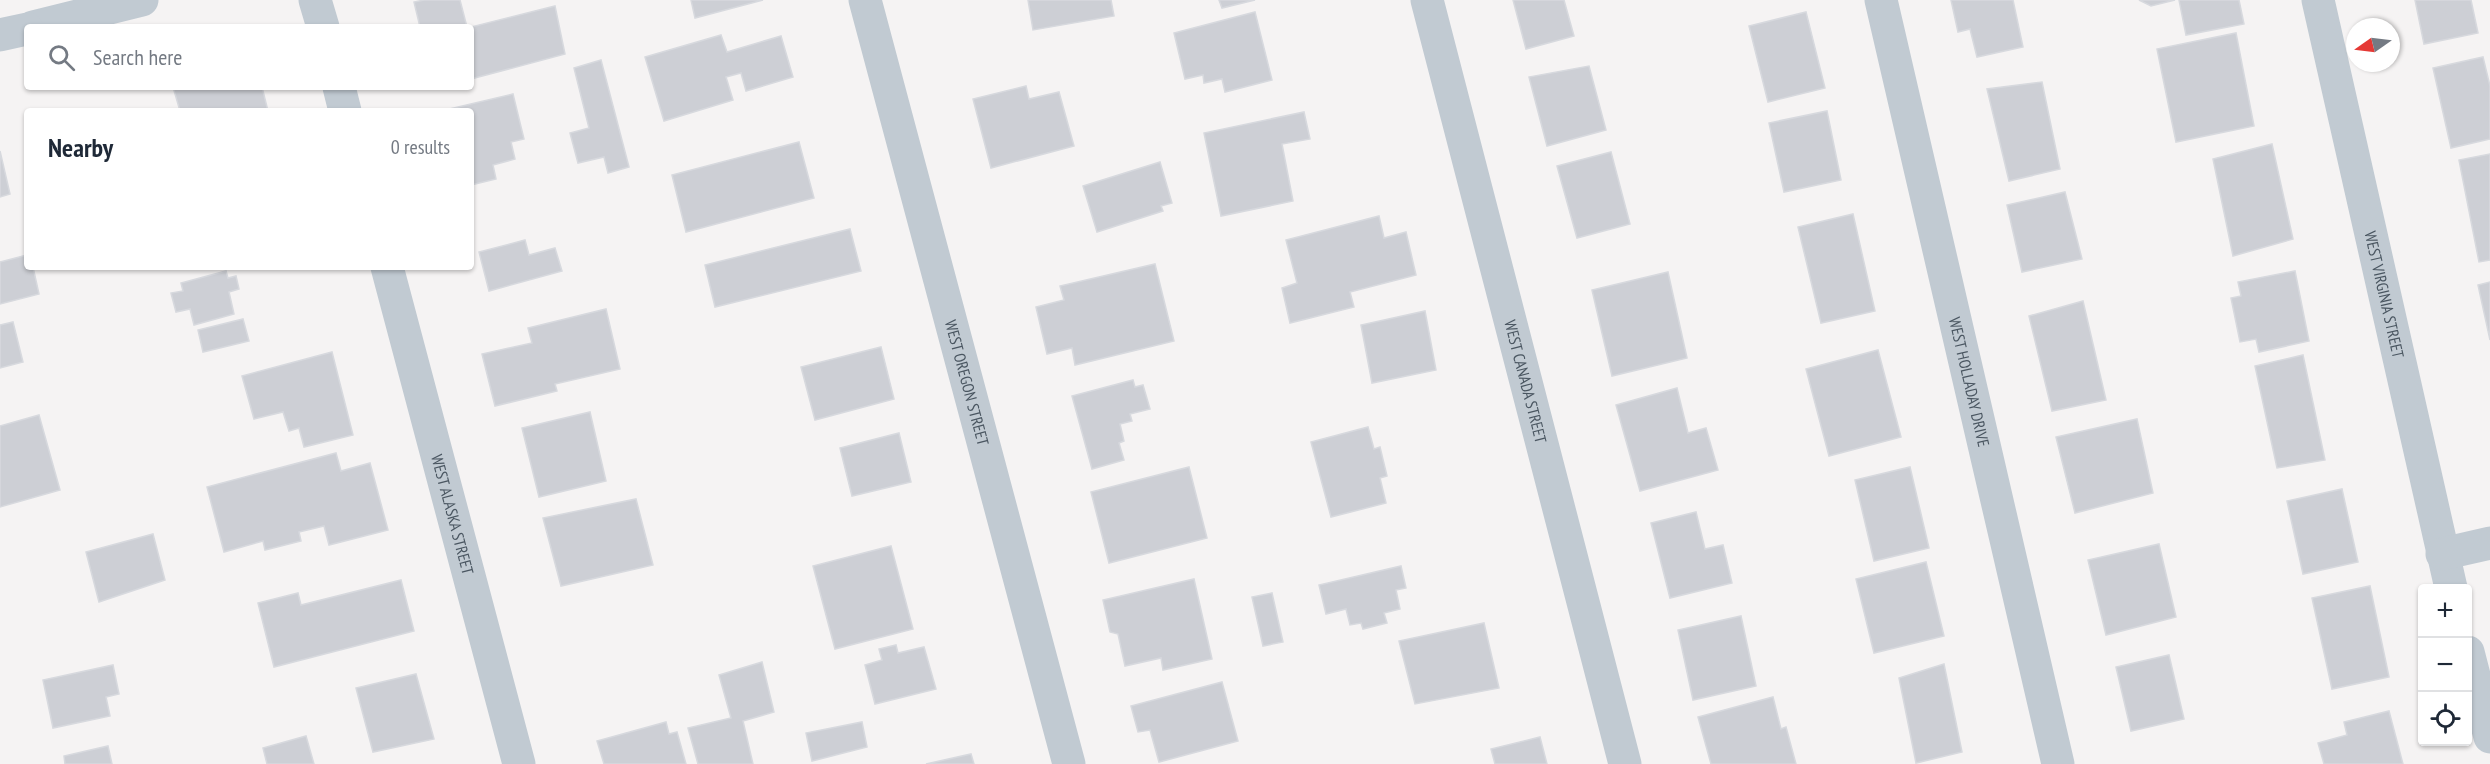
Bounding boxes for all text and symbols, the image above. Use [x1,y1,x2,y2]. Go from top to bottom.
north arrow [2346,18,2400,72]
search box [24,24,474,90]
icon: search [45,41,78,74]
text: Search here [93,43,182,71]
text: Nearby [48,131,113,164]
text: 0 results [391,134,450,160]
street label: WEST VIRGINIA STREET [2361,229,2409,360]
street label: WEST HOLLADAY DRIVE [1945,315,1994,449]
street label: WEST OREGON STREET [941,318,993,448]
street label: WEST CANADA STREET [1500,318,1551,445]
street label: WEST ALASKA STREET [427,452,478,577]
map controls [2418,584,2472,746]
button: + [2418,584,2472,638]
button: − [2418,638,2472,692]
button: locate [2418,692,2472,746]

